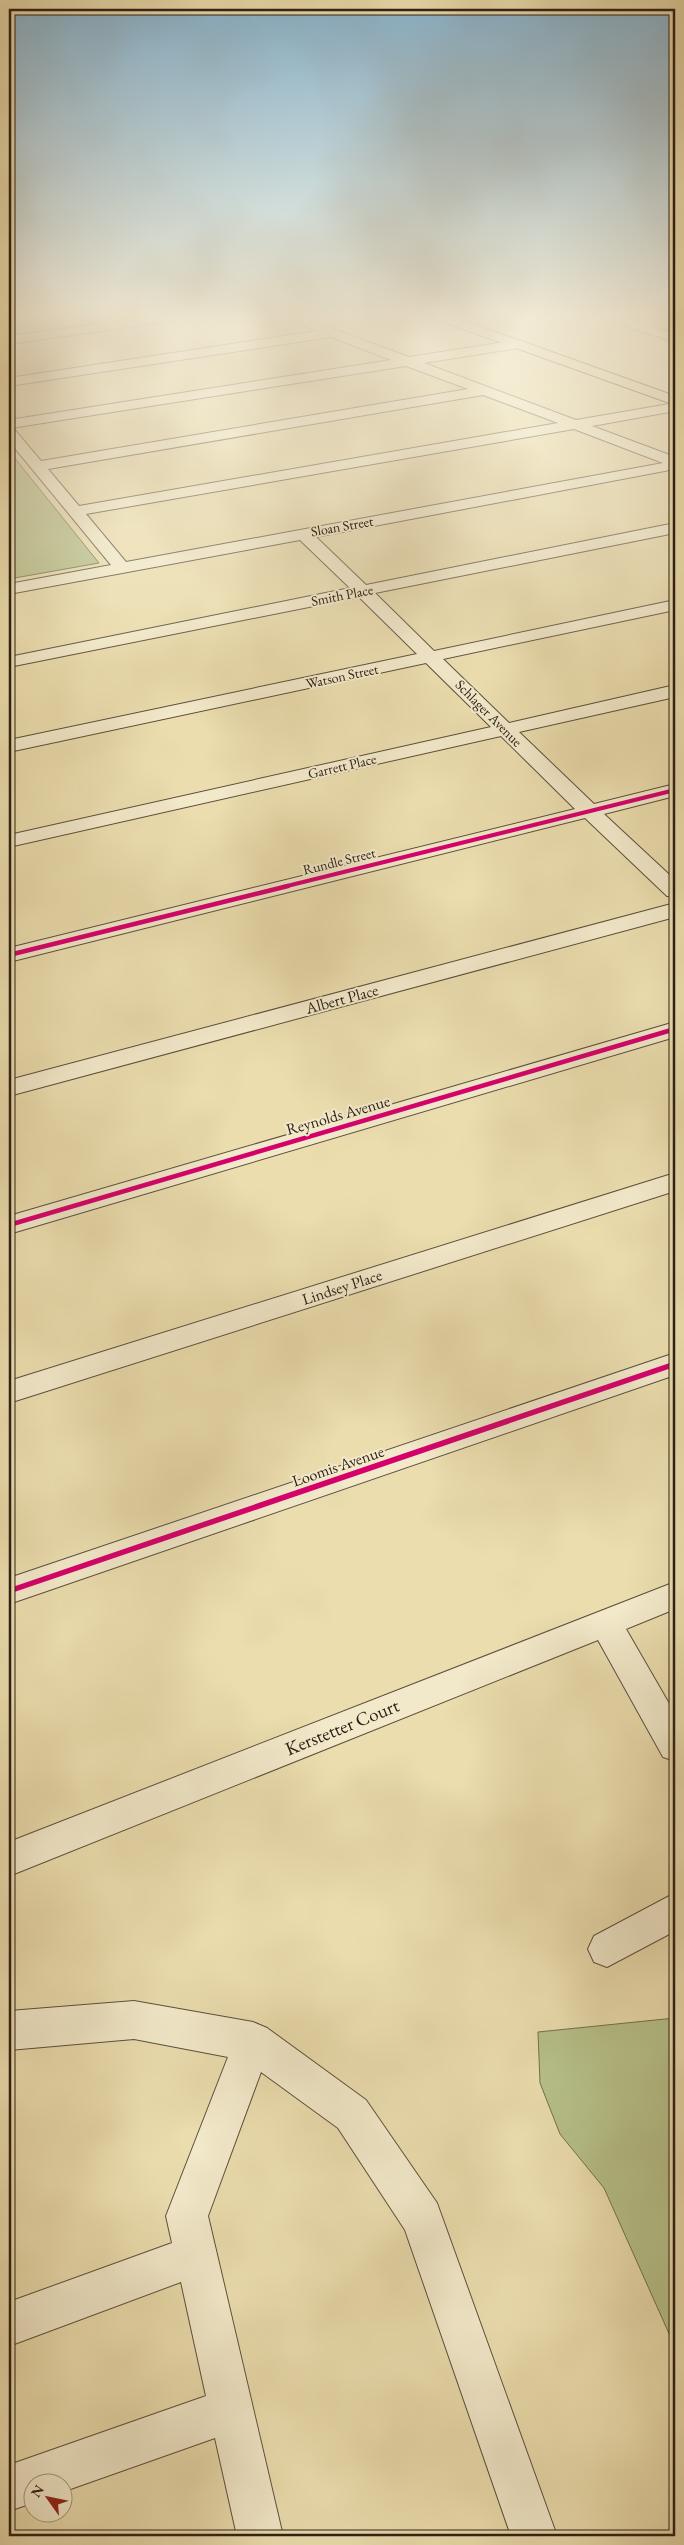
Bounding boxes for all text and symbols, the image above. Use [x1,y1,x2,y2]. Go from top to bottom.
street label: Sloan Street [309,512,375,540]
street label: Smith Place [309,580,375,610]
street label: Watson Street [304,659,381,692]
street label: Schlager Avenue [452,676,527,751]
street label: Garrett Place [306,749,379,783]
street label: Rundle Street [301,843,378,879]
street label: Albert Place [302,979,381,1019]
street label: Reynolds Avenue [284,1090,392,1140]
street label: Lindsey Place [299,1264,385,1310]
street label: Loomis Avenue [289,1440,387,1492]
street label: Kerstetter Court [281,1693,403,1761]
north arrow [22,2472,72,2522]
text: N [26,2481,48,2501]

